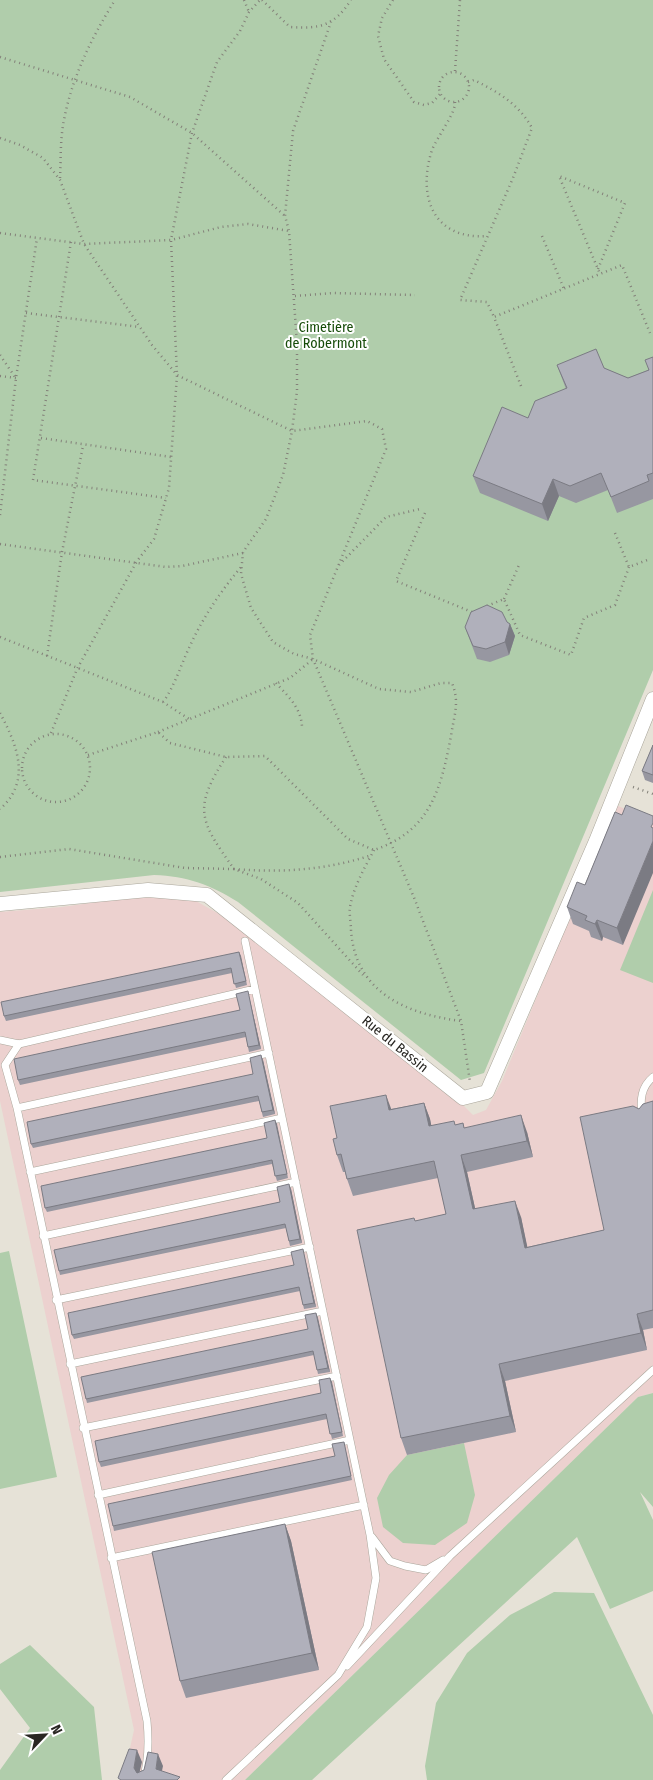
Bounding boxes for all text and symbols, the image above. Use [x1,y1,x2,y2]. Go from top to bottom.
park label: Cimetière de Robermont [285,319,367,352]
street label: Rue du Bassin [358,1012,432,1076]
north arrow [20,1710,70,1760]
text: N [47,1722,66,1737]

